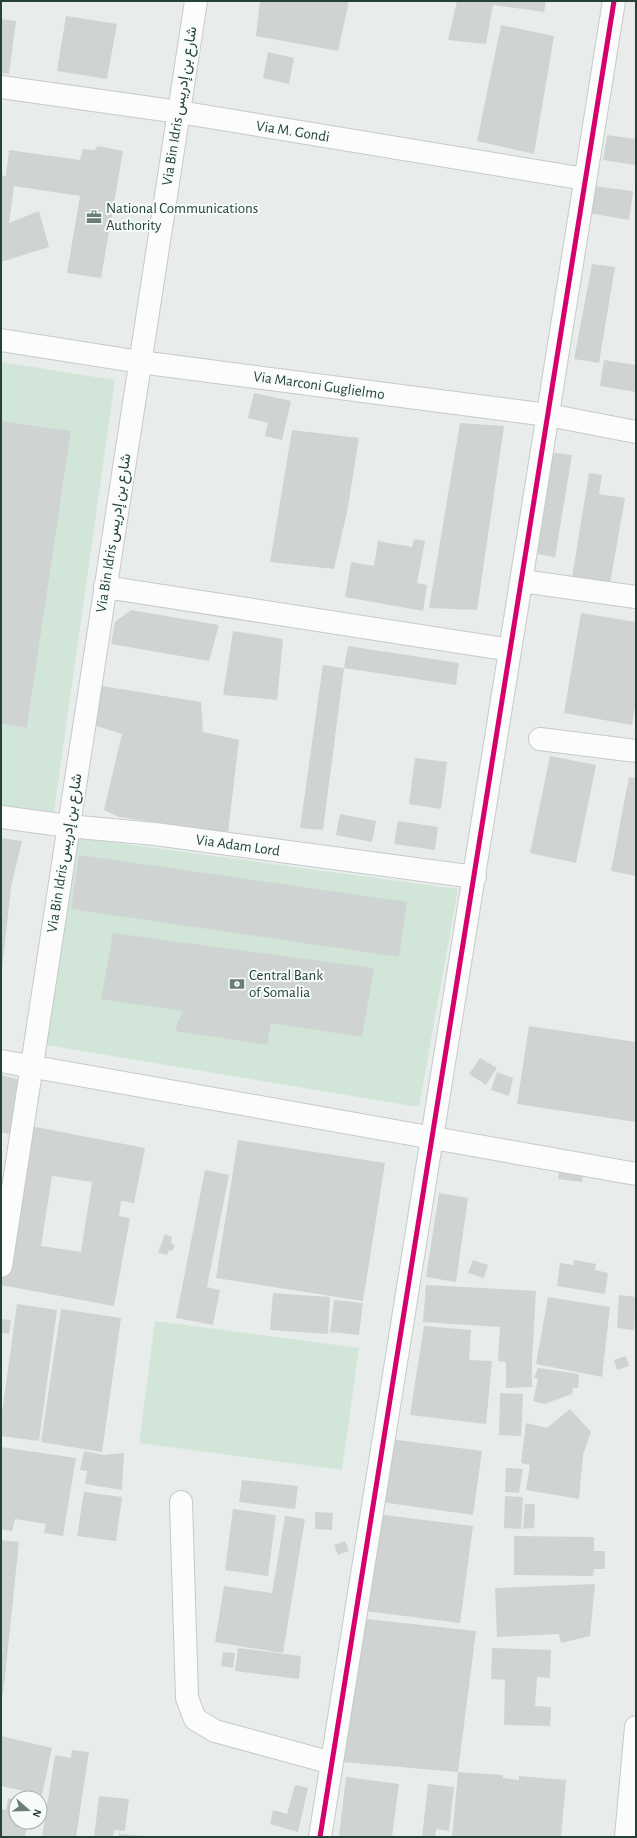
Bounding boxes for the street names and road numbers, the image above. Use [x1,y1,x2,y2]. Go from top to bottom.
street label: Via Bin Idris شارع بن إدريس [160,25,202,187]
street label: Via M. Gondi [255,118,331,145]
street label: Via Marconi Guglielmo [252,369,386,402]
street label: Via Bin Idris شارع بن إدريس [94,452,136,614]
street label: Via Bin Idris شارع بن إدريس [45,772,87,934]
street label: Via Adam Lord [195,832,281,859]

